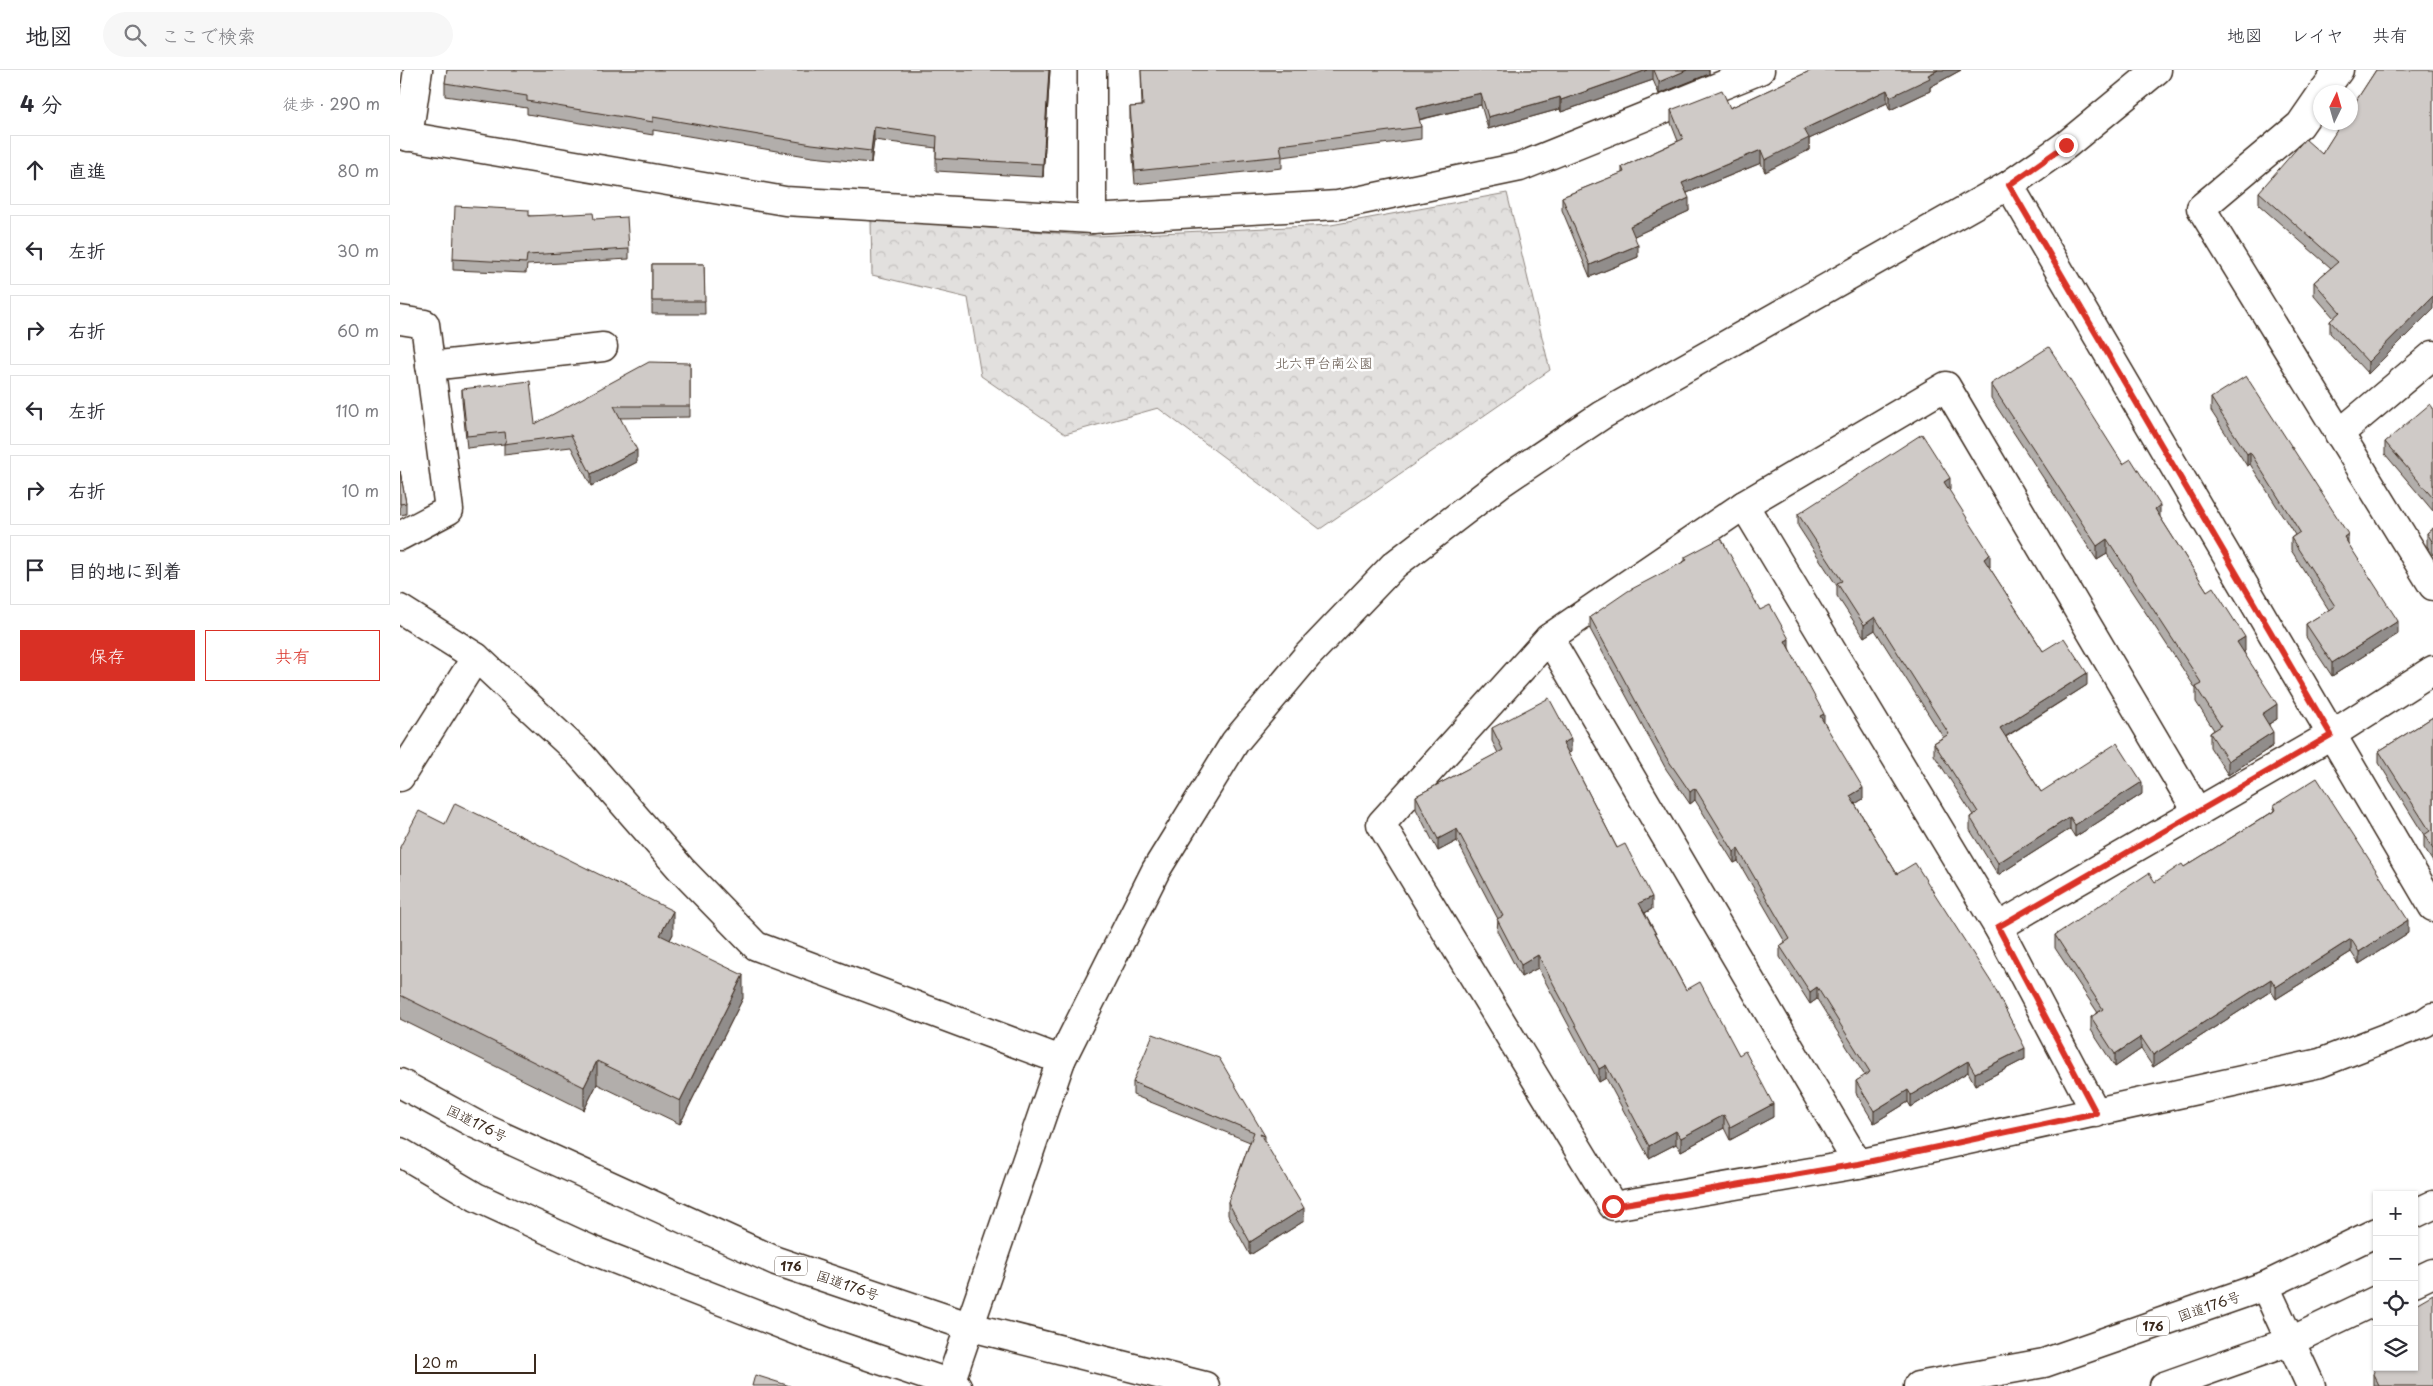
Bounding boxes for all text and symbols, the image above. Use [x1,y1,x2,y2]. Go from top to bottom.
search box [103,12,453,57]
text: 地図 [25,17,73,53]
icon: search [121,21,149,49]
text: ここで検索 [161,21,256,49]
text: 地図 [2227,21,2263,48]
text: レイヤ [2291,21,2344,48]
text: 共有 [2372,21,2408,48]
north arrow [2313,85,2358,130]
text: 4 分 [20,87,62,119]
text: 徒歩 · 290 m [283,91,380,115]
route end [2055,134,2078,157]
icon: ahead [21,156,49,184]
text: 直進 [68,156,106,184]
text: 80 m [337,158,379,182]
icon: left [21,236,49,264]
text: 左折 [68,236,106,264]
text: 30 m [337,238,379,262]
icon: right [21,316,49,344]
text: 右折 [68,316,106,344]
text: 60 m [337,318,379,342]
park label: 北六甲台南公園 [1275,352,1373,373]
icon: left [21,396,49,424]
text: 左折 [68,396,106,424]
text: 110 m [336,398,379,422]
icon: right [21,476,49,504]
text: 右折 [68,476,106,504]
text: 10 m [342,478,379,502]
icon: arrive [21,556,49,584]
text: 目的地に到着 [68,556,182,584]
button: 保存 [20,630,195,681]
button: 共有 [205,630,380,681]
street label: 国道176号 [443,1099,511,1147]
map controls [2373,1191,2418,1371]
button: + [2373,1191,2418,1236]
route start [1602,1195,1625,1218]
button: − [2373,1236,2418,1281]
road number: 176 [775,1256,807,1276]
street label: 国道176号 [814,1264,882,1306]
button: locate [2373,1281,2418,1326]
street label: 国道176号 [2175,1285,2243,1327]
road number: 176 [2137,1316,2169,1336]
button: layers [2373,1326,2418,1371]
scale bar [415,1351,536,1374]
text: 20 m [422,1352,458,1373]

